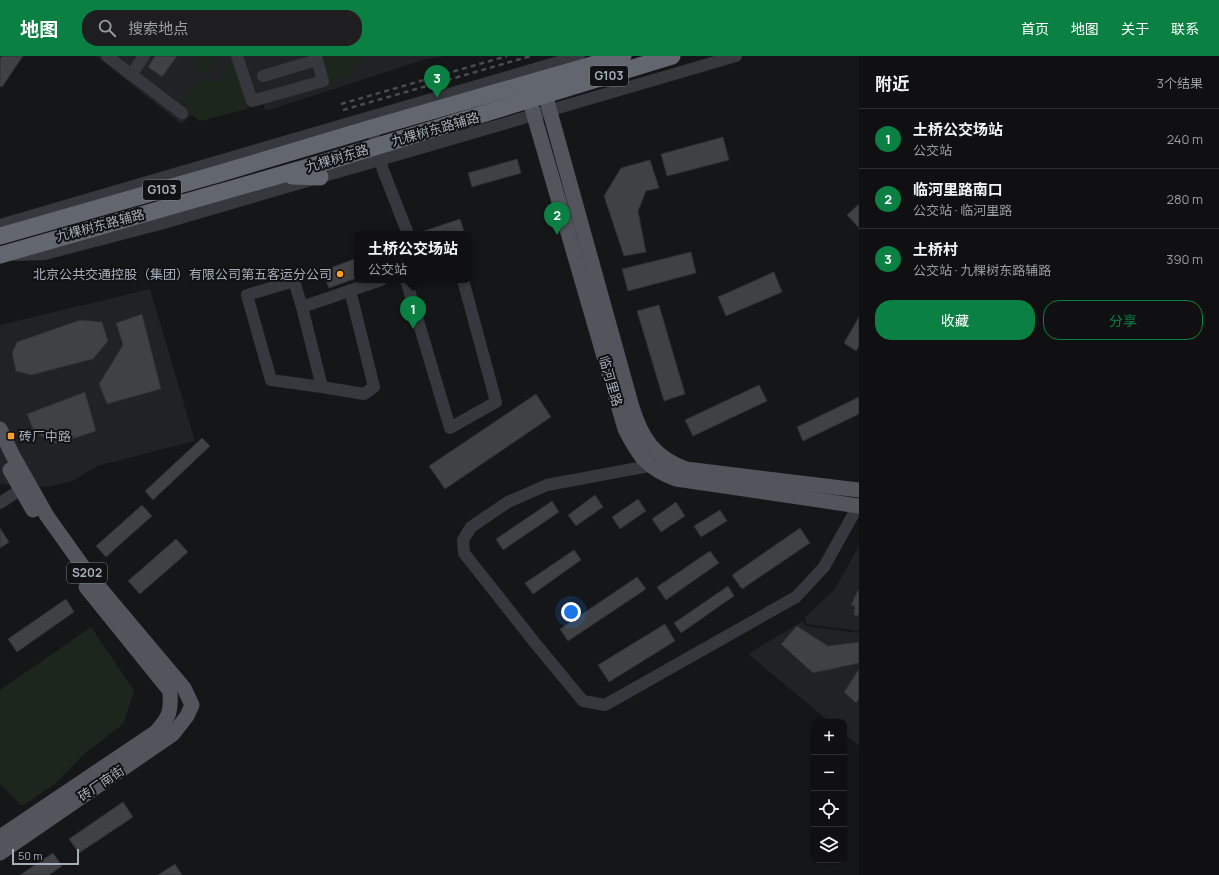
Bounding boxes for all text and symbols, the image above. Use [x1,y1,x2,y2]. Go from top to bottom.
search box [82,10,362,46]
text: 地图 [20,16,58,42]
icon: search [96,17,118,39]
text: 搜索地点 [128,18,188,39]
text: 首页 [1021,19,1049,38]
text: 地图 [1071,19,1099,38]
text: 关于 [1121,19,1149,38]
text: 联系 [1171,19,1199,38]
pin: 3 [424,65,450,98]
road number: G103 [590,66,628,86]
text: 附近 [875,72,909,95]
text: 3个结果 [1157,74,1203,92]
street label: 九棵树东路辅路 [389,108,481,150]
text: 土桥公交场站 [913,119,1003,140]
text: 1 [885,130,891,148]
text: 240 m [1167,130,1203,148]
street label: 九棵树东路 [303,140,371,176]
text: 公交站 [913,141,952,159]
text: 临河里路南口 [913,179,1003,200]
road number: G103 [143,180,181,200]
text: 2 [884,190,892,208]
text: 280 m [1166,190,1203,208]
text: 公交站 · 临河里路 [913,201,1012,219]
pin: 2 [544,202,570,235]
street label: 九棵树东路辅路 [54,205,146,245]
popup [354,231,472,283]
text: 土桥公交场站 [368,238,458,259]
text: 土桥村 [913,239,958,260]
text: 3 [884,250,892,268]
text: 390 m [1166,250,1203,268]
text: 公交站 [368,260,407,278]
text: 公交站 · 九棵树东路辅路 [913,261,1051,279]
place label: 北京公共交通控股（集团）有限公司第五客运分公司 [33,265,332,283]
marker: 北京公共交通控股（集团）有限公司第五客运分公司 [335,269,345,279]
pin: 1 [400,296,426,329]
button: 收藏 [875,300,1035,340]
button: 分享 [1043,300,1203,340]
street label: 临河里路 [595,354,627,408]
place label: 砖厂中路 [19,427,71,445]
marker: 砖厂中路 [6,431,16,441]
road number: S202 [67,563,107,583]
your location [561,602,581,622]
map controls [811,719,847,863]
button: + [811,719,847,755]
button: − [811,755,847,791]
street label: 砖厂南街 [74,761,128,805]
button: locate [811,791,847,827]
button: layers [811,827,847,863]
scale bar [12,847,79,866]
text: 50 m [18,848,43,863]

